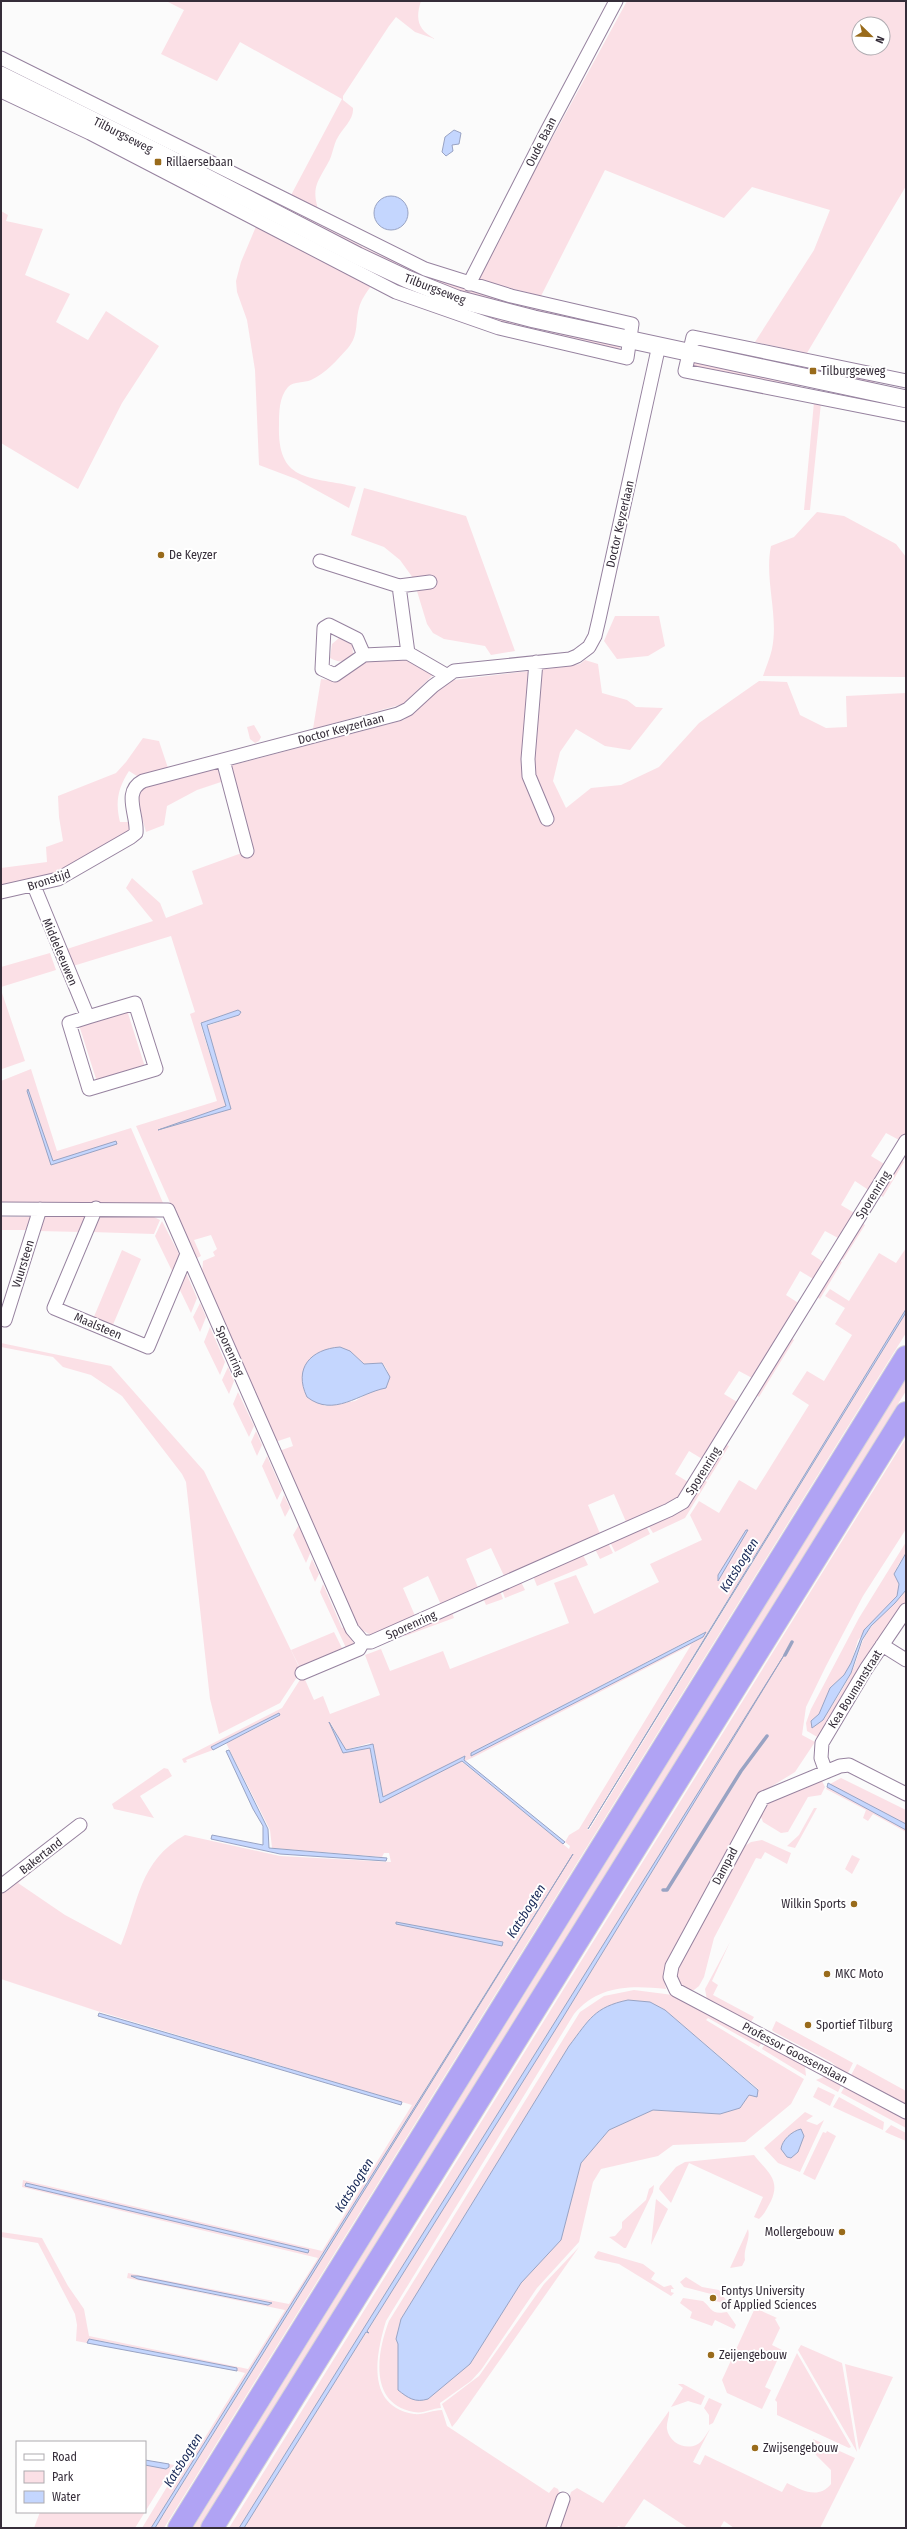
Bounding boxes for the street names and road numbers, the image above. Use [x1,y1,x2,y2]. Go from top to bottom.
street label: Tilburgseweg [91,114,155,156]
street label: Oude Baan [523,115,559,169]
street label: Tilburgseweg [402,271,468,307]
street label: Doctor Keyzerlaan [603,479,637,569]
street label: Doctor Keyzerlaan [296,711,386,747]
street label: Bronstijd [26,866,72,894]
street label: Middeleeuwen [40,916,80,988]
street label: Sporenring [853,1168,893,1222]
street label: Vuursteen [9,1238,37,1290]
street label: Maalsteen [72,1310,124,1342]
street label: Sporenring [213,1324,248,1379]
street label: Sporenring [683,1444,723,1498]
street label: Sporenring [384,1607,439,1642]
street label: Kea Boumanstraat [825,1647,885,1731]
street label: Bakertand [17,1835,65,1877]
street label: Dampad [709,1845,741,1887]
street label: Professor Goossenslaan [740,2019,850,2087]

